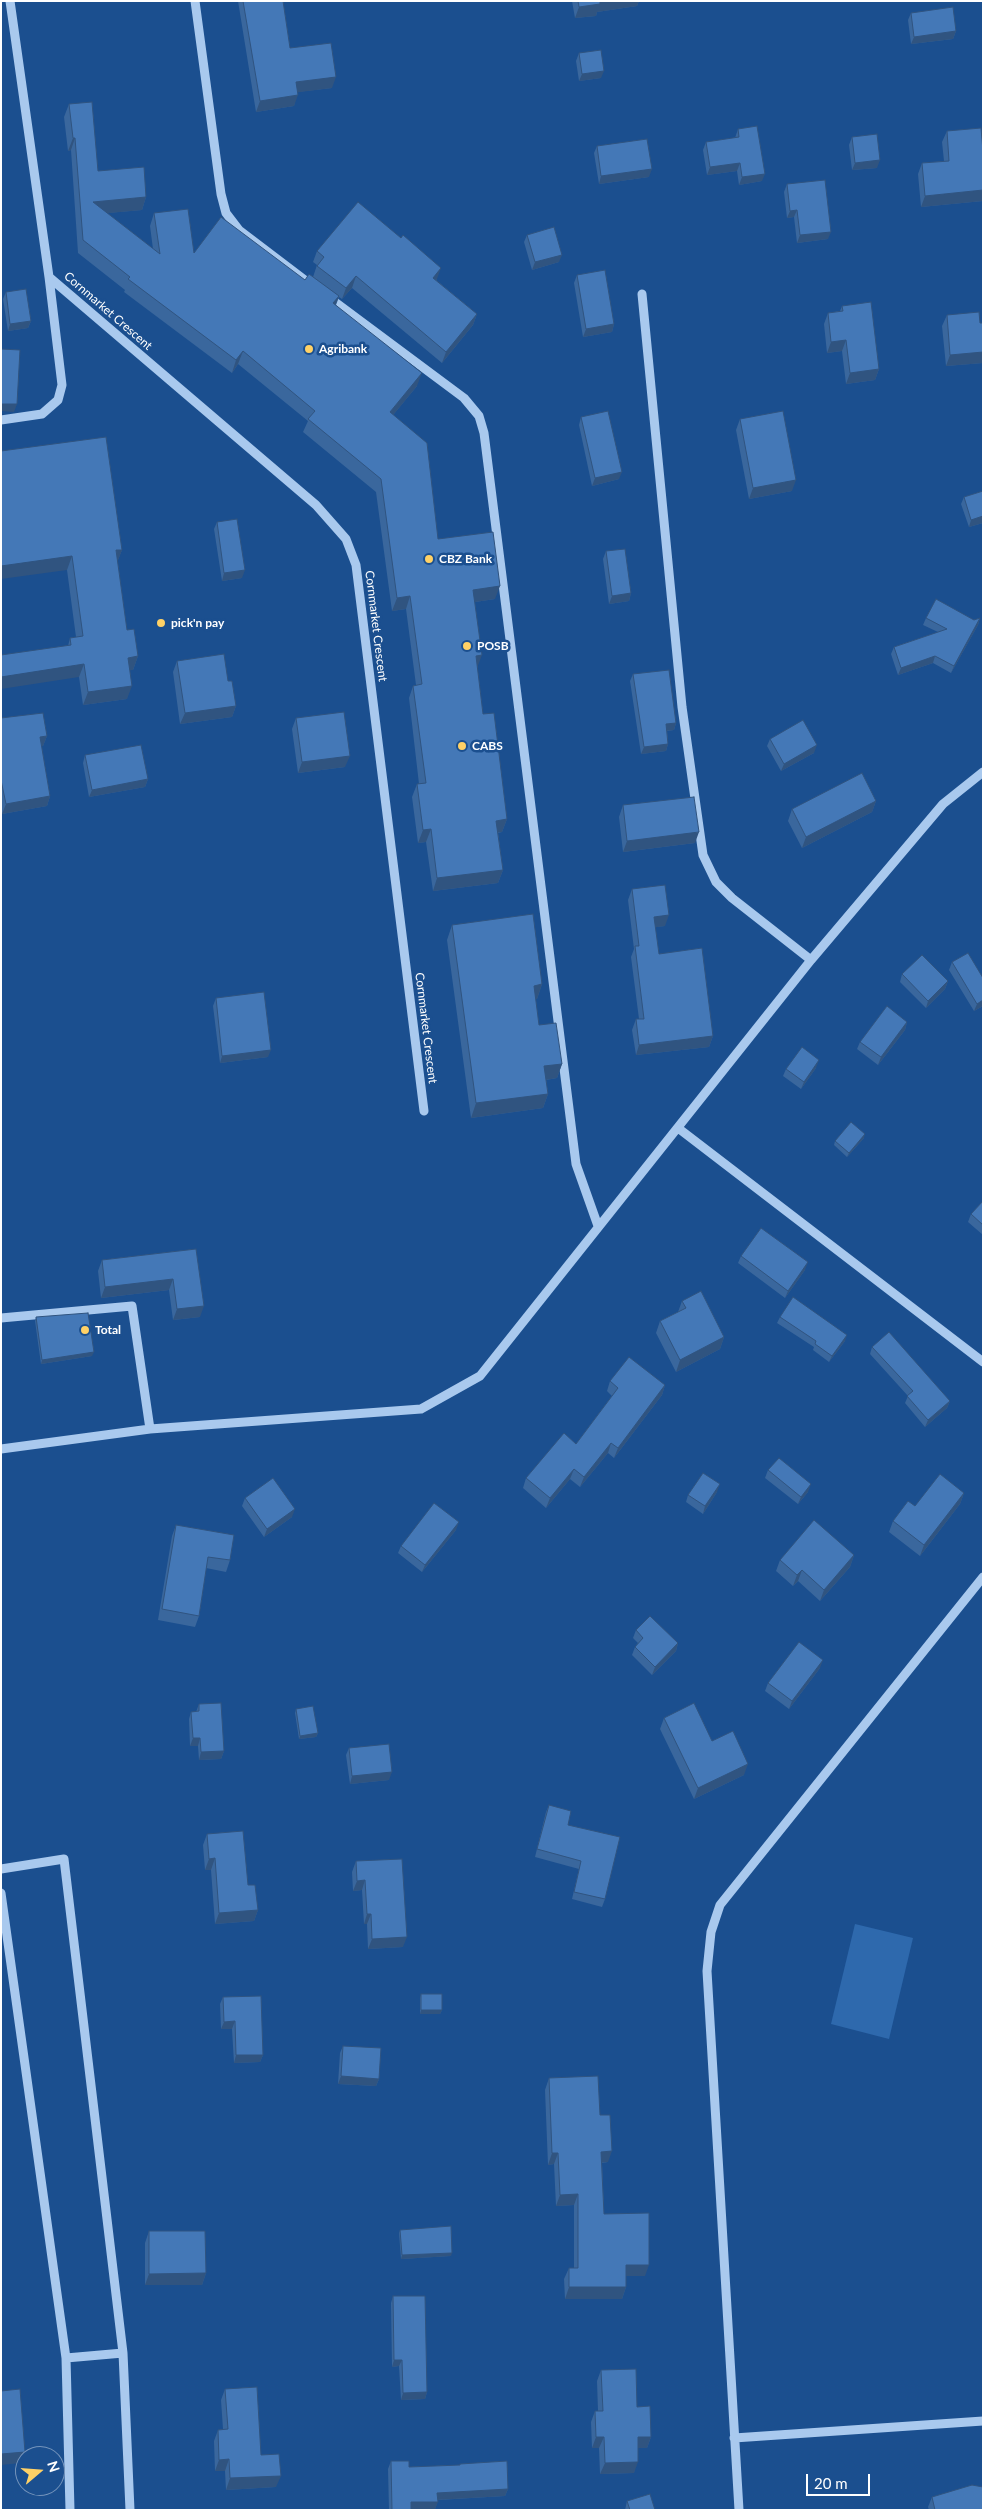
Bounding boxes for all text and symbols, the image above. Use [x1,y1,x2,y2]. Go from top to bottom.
street label: Cornmarket Crescent [61,269,155,353]
place label: Agribank [319,342,367,356]
marker: Agribank [303,343,315,355]
place label: CBZ Bank [439,552,492,566]
marker: CBZ Bank [423,553,435,565]
street label: Cornmarket Crescent [362,570,390,682]
place label: pick'n pay [171,616,224,630]
marker: pick'n pay [155,617,167,629]
place label: POSB [477,639,509,653]
marker: POSB [461,640,473,652]
place label: CABS [472,739,503,753]
marker: CABS [456,740,468,752]
street label: Cornmarket Crescent [412,972,440,1084]
place label: Total [95,1323,121,1337]
marker: Total [79,1324,91,1336]
north arrow [15,2446,65,2496]
text: N [44,2459,64,2474]
scale bar [809,2464,873,2496]
text: 20 m [814,2474,848,2492]

